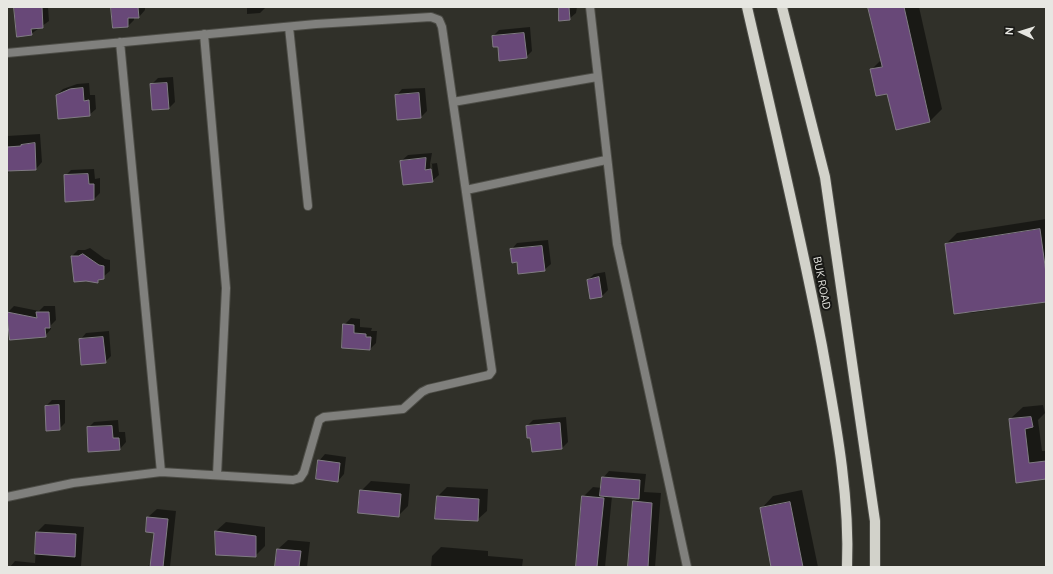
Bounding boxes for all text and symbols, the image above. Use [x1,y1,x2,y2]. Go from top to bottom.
north arrow [1001,12,1041,52]
text: N [1003,27,1015,36]
street label: BUK ROAD [810,255,834,311]

